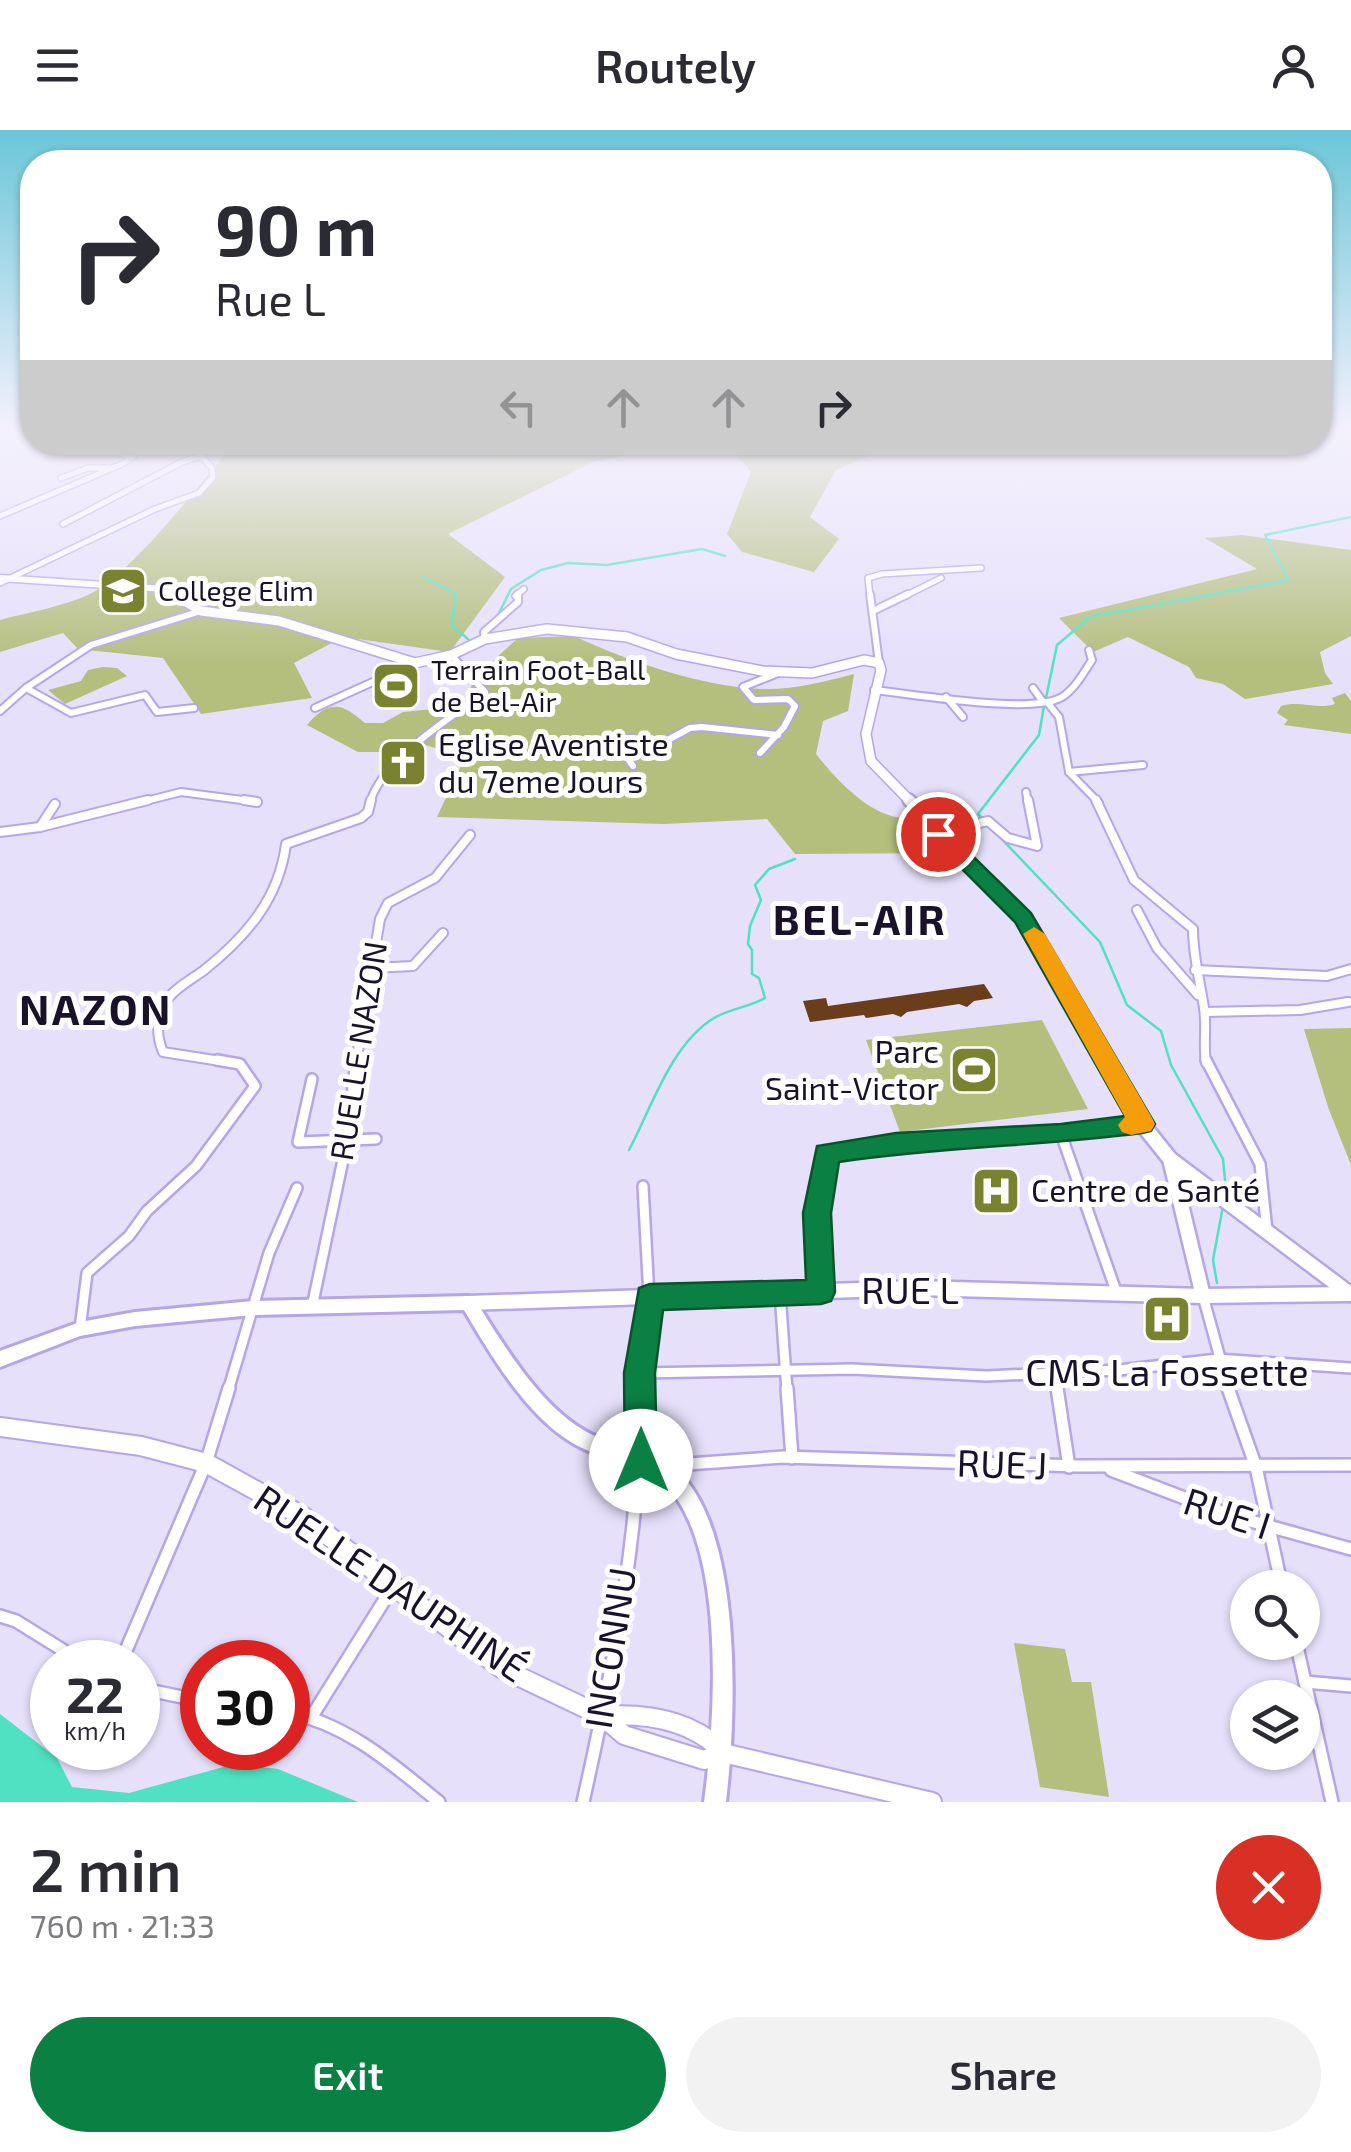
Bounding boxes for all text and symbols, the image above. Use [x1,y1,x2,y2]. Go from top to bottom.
icon: menu [30,38,85,93]
text: Routely [595,38,756,92]
icon: person [1266,38,1321,93]
text: 90 m [215,186,377,270]
icon: right [50,190,180,320]
text: Rue L [215,271,326,325]
icon: left [491,380,546,435]
icon: ahead [596,380,651,435]
icon: ahead [701,380,756,435]
icon: right [806,380,861,435]
school or university icon: College Elim [97,565,149,617]
place label: College Elim [158,573,314,607]
place label: Terrain Foot-Ball de Bel-Air [431,652,646,718]
sports icon: Terrain Foot-Ball de Bel-Air [370,660,422,712]
place label: Eglise Aventiste du 7eme Jours [438,724,669,799]
church icon: Eglise Aventiste du 7eme Jours [377,737,429,789]
pin [896,792,981,877]
icon: arrive [911,807,966,862]
district label: BEL-AIR [773,893,947,943]
street label: RUELLE NAZON [321,938,393,1163]
district label: NAZON [19,983,173,1033]
place label: Parc Saint-Victor [765,1031,939,1106]
sports icon: Parc Saint-Victor [948,1044,1000,1096]
hospital icon: Centre de Santé [970,1165,1022,1217]
place label: Centre de Santé [1031,1170,1260,1208]
street label: RUE L [861,1266,959,1312]
hospital icon: CMS La Fossette [1141,1293,1193,1345]
place label: CMS La Fossette [1025,1348,1309,1394]
position arrow [589,1409,693,1513]
street label: RUE J [956,1438,1048,1488]
street label: RUELLE DAUPHINÉ [246,1474,536,1690]
street label: RUE I [1178,1477,1277,1548]
street label: INCONNU [574,1564,644,1731]
map controls [1230,1570,1320,1770]
button: search [1230,1570,1320,1660]
speed limit sign: 30 [180,1640,310,1770]
text: 22 [66,1663,124,1723]
button: layers [1230,1680,1320,1770]
text: km/h [64,1715,126,1745]
text: 2 min [30,1832,182,1904]
button: close [1216,1835,1321,1940]
text: 760 m · 21:33 [30,1906,215,1944]
button: Exit [30,2017,666,2132]
button: Share [686,2017,1321,2132]

